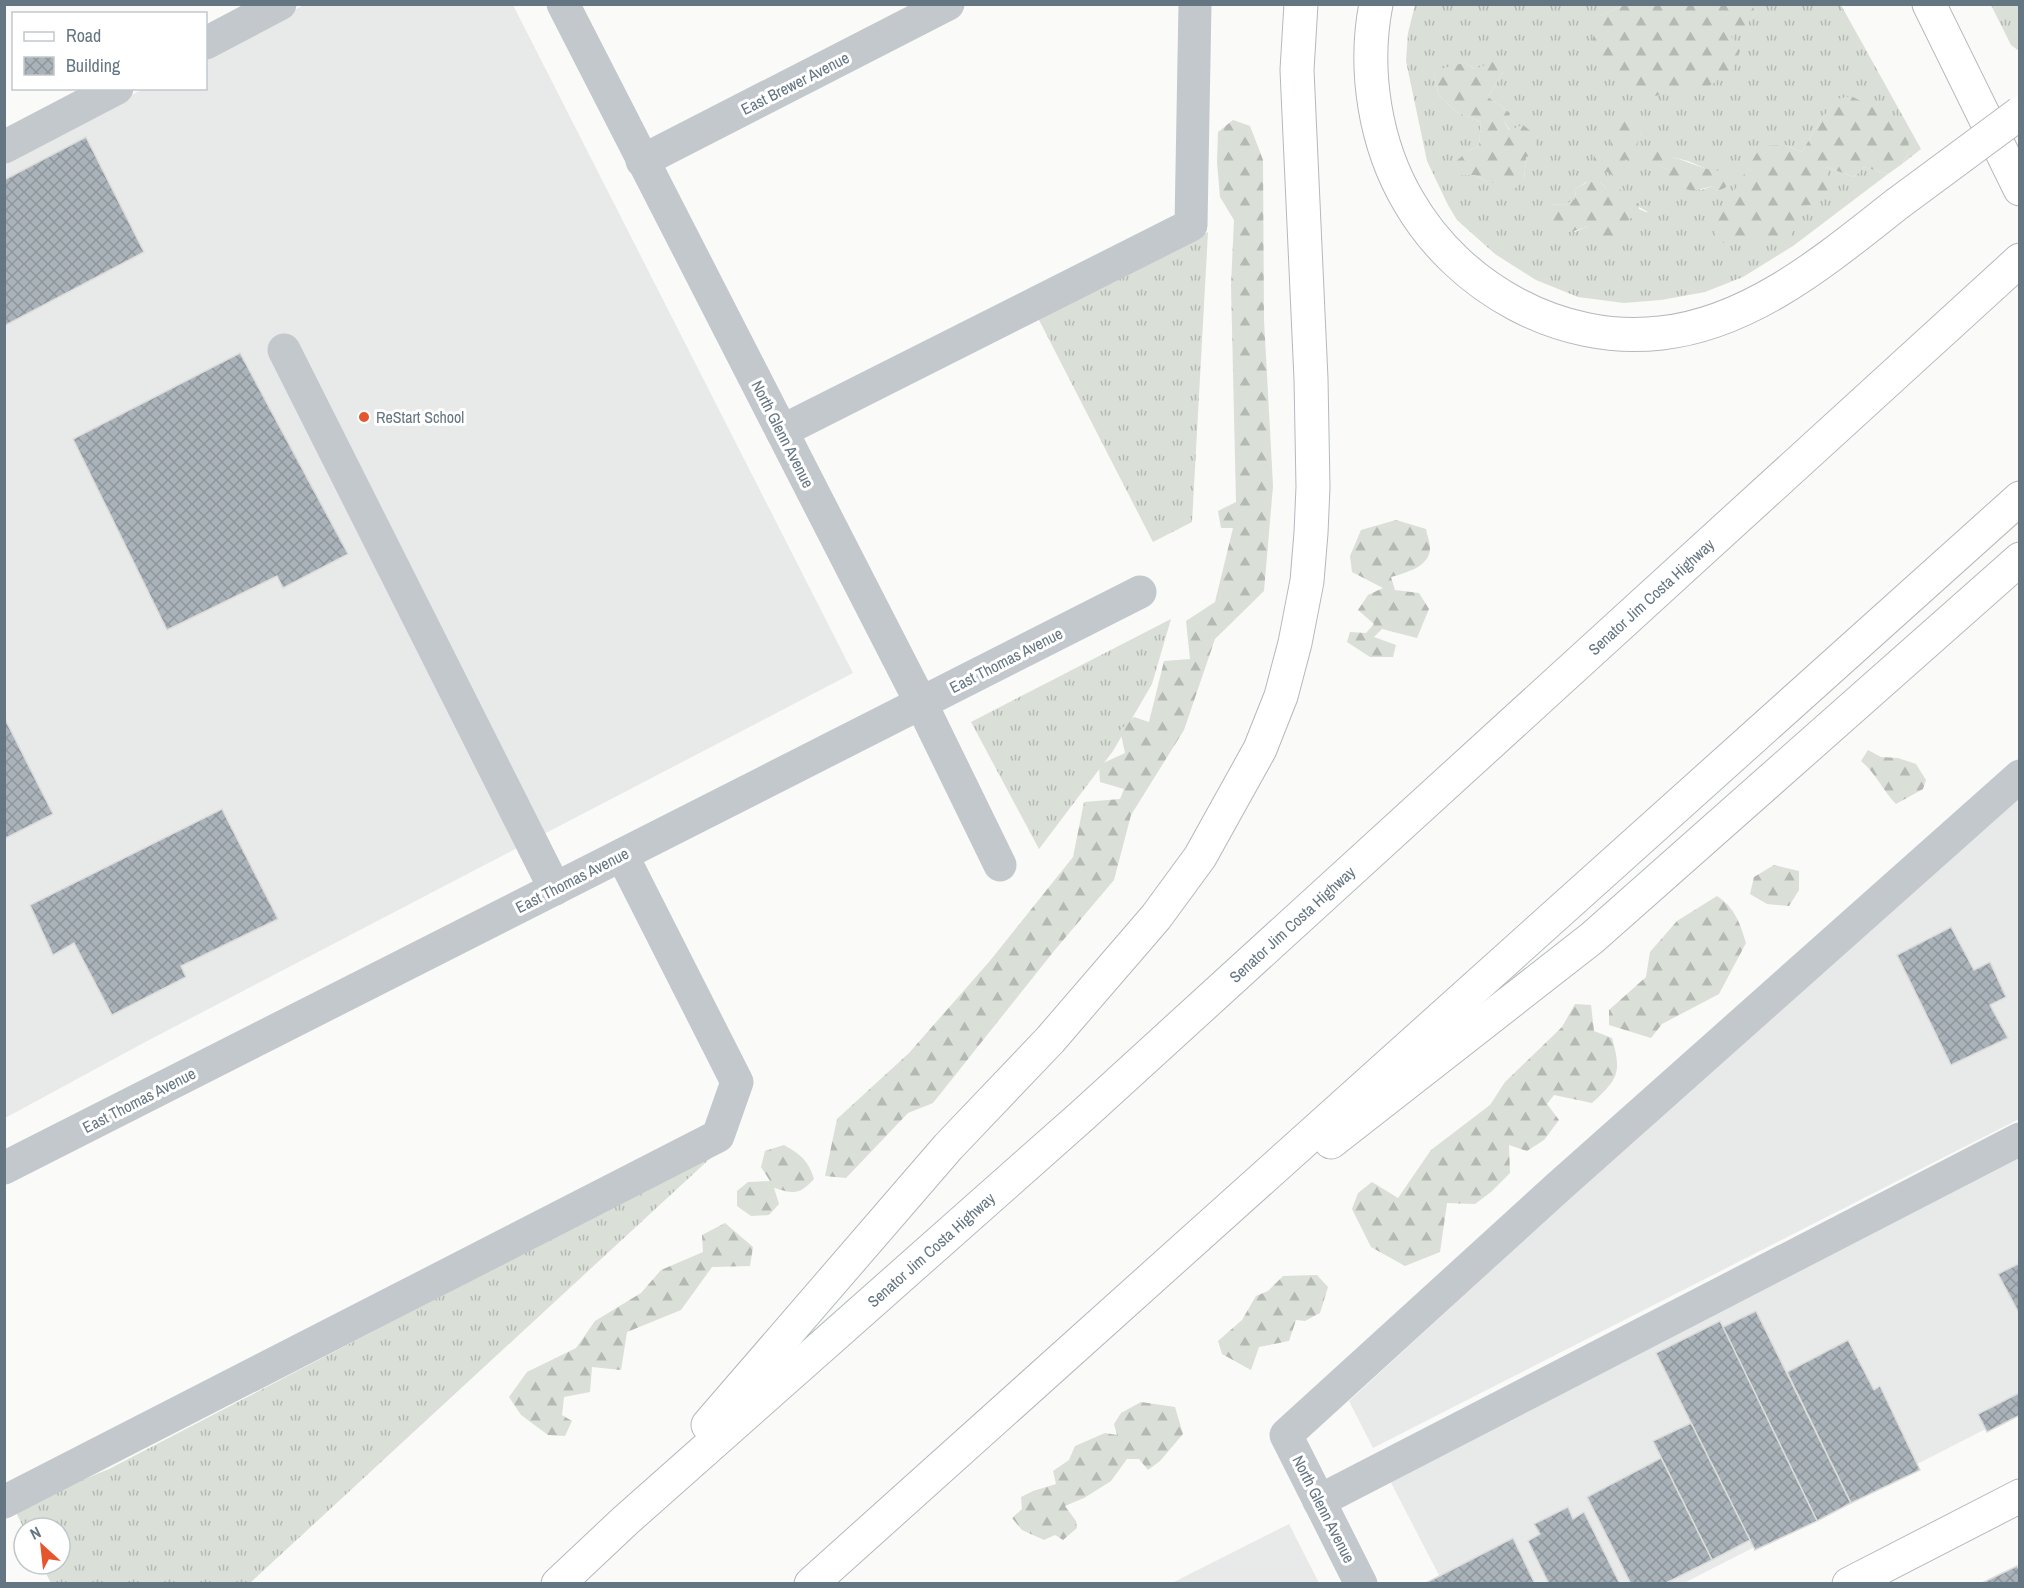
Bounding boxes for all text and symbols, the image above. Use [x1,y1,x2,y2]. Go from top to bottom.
legend [12,12,207,90]
text: Road [66,23,101,48]
street label: East Brewer Avenue [737,46,853,120]
text: Building [66,53,121,78]
street label: North Glenn Avenue [746,376,820,492]
place label: ReStart School [376,406,464,428]
marker: ReStart School [357,410,371,424]
street label: Senator Jim Costa Highway [1583,533,1719,660]
street label: East Thomas Avenue [946,622,1066,698]
street label: East Thomas Avenue [512,842,632,918]
street label: Senator Jim Costa Highway [1224,861,1360,987]
street label: East Thomas Avenue [79,1062,199,1138]
street label: Senator Jim Costa Highway [863,1187,1000,1312]
street label: North Glenn Avenue [1287,1451,1361,1567]
north arrow [12,1516,72,1576]
text: N [26,1521,44,1545]

